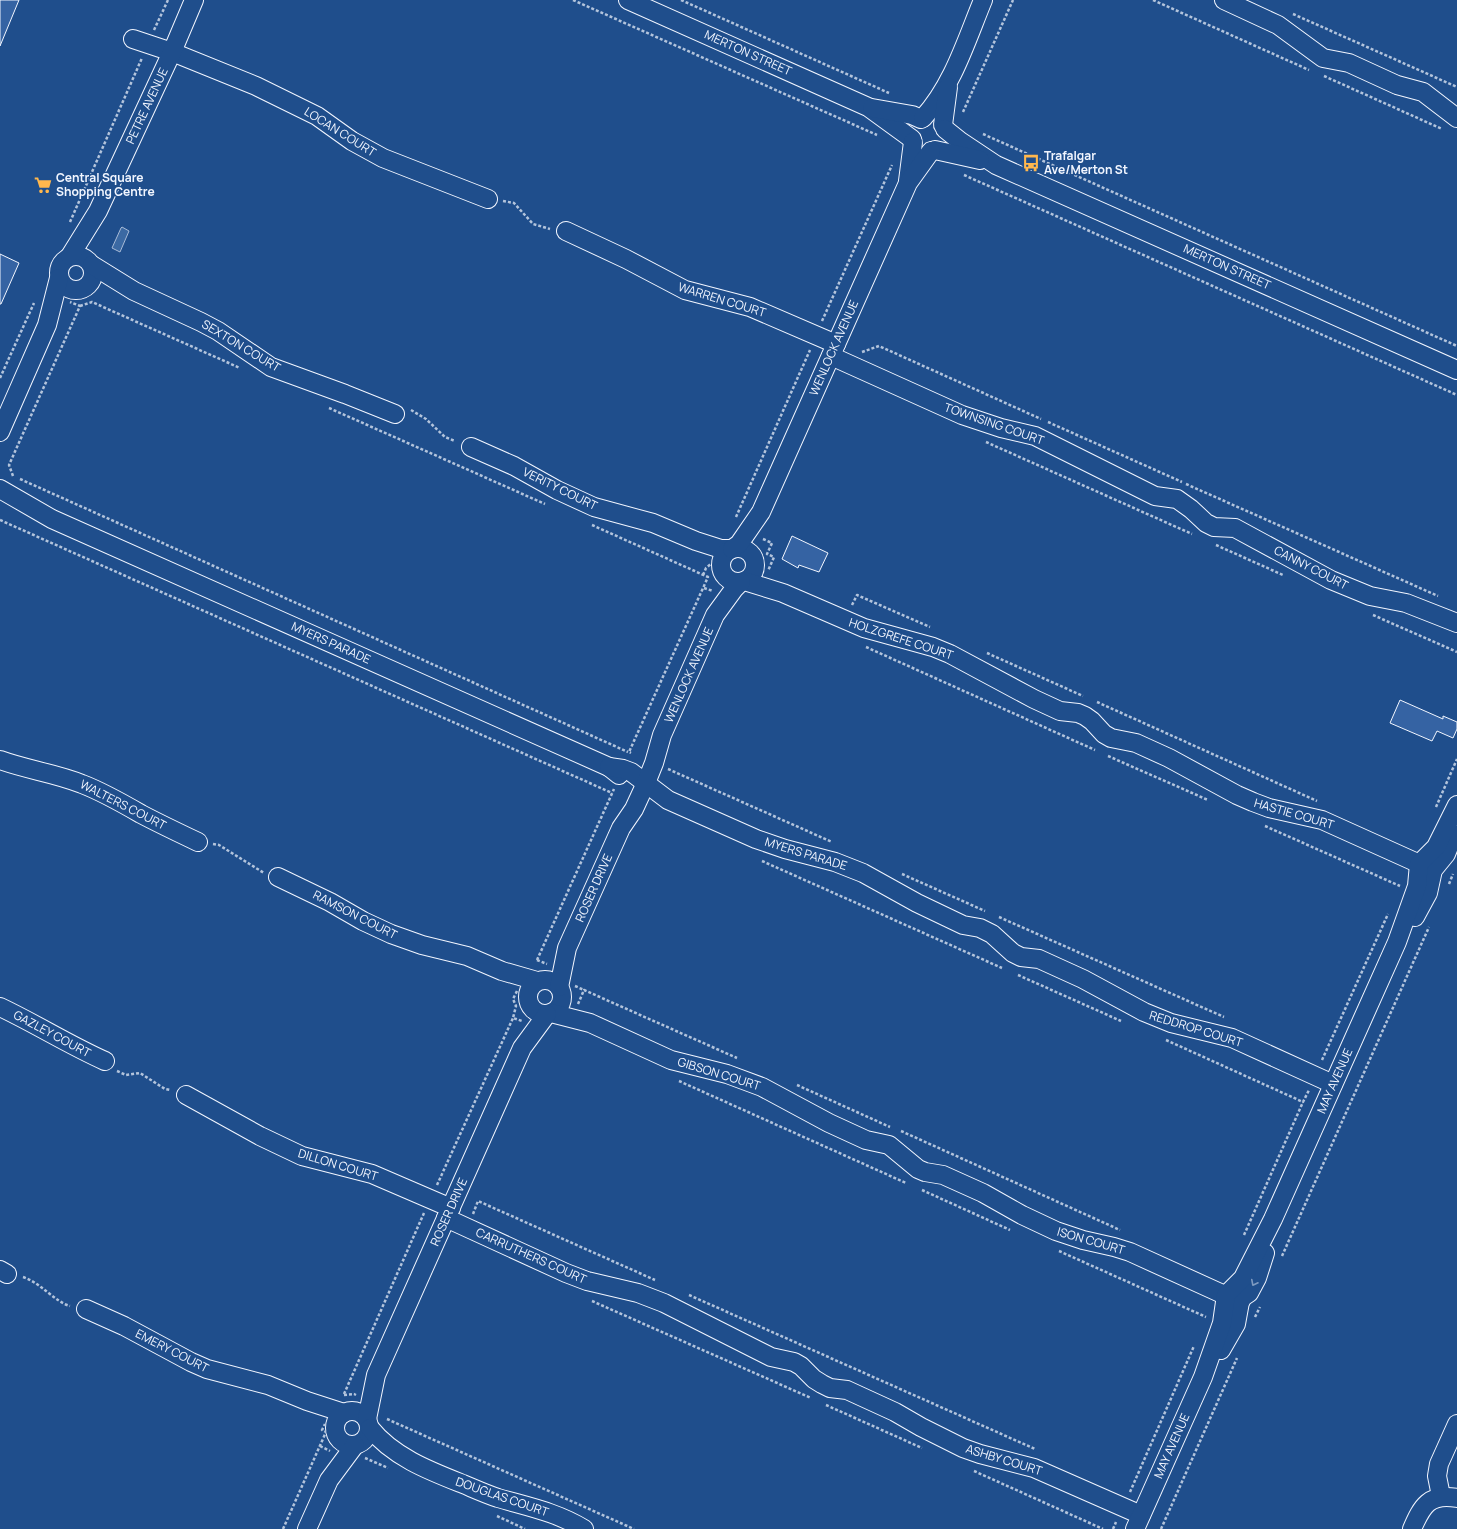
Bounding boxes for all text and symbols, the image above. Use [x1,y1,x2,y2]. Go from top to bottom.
street label: MERTON STREET [702,26,795,80]
street label: PETRE AVENUE [121,65,172,147]
street label: LOCAN COURT [301,103,380,161]
place label: Trafalgar Ave/Merton St [1044,147,1128,178]
bus stop icon: Trafalgar Ave/Merton St [1021,153,1041,173]
place label: Central Square Shopping Centre [56,169,155,200]
supermarket icon: Central Square Shopping Centre [33,175,53,195]
street label: MERTON STREET [1181,240,1274,294]
street label: WARREN COURT [676,278,769,321]
street label: WENLOCK AVENUE [805,297,862,398]
street label: SEXTON COURT [199,315,284,376]
street label: TOWNSING COURT [942,398,1047,449]
street label: VERITY COURT [520,463,601,514]
street label: CANNY COURT [1271,542,1352,594]
street label: HOLZGREFE COURT [847,614,956,664]
street label: MYERS PARADE [289,617,374,668]
street label: WENLOCK AVENUE [660,624,717,725]
street label: WALTERS COURT [77,775,170,834]
street label: HASTIE COURT [1252,794,1337,833]
street label: MYERS PARADE [763,833,850,874]
street label: ROSER DRIVE [571,851,616,925]
street label: RAMSON COURT [310,886,401,943]
street label: GAZLEY COURT [11,1006,95,1061]
street label: REDDROP COURT [1147,1006,1246,1051]
street label: MAY AVENUE [1313,1045,1357,1116]
street label: GIBSON COURT [676,1053,763,1094]
street label: DILLON COURT [296,1144,381,1185]
street label: ROSER DRIVE [426,1175,471,1249]
street label: CARRUTHERS COURT [473,1223,590,1288]
street label: ISON COURT [1055,1223,1128,1259]
one-way arrow [1252,1279,1259,1286]
street label: EMERY COURT [133,1325,213,1377]
street label: MAY AVENUE [1150,1410,1194,1481]
street label: ASHBY COURT [964,1440,1045,1479]
street label: DOUGLAS COURT [453,1473,552,1521]

